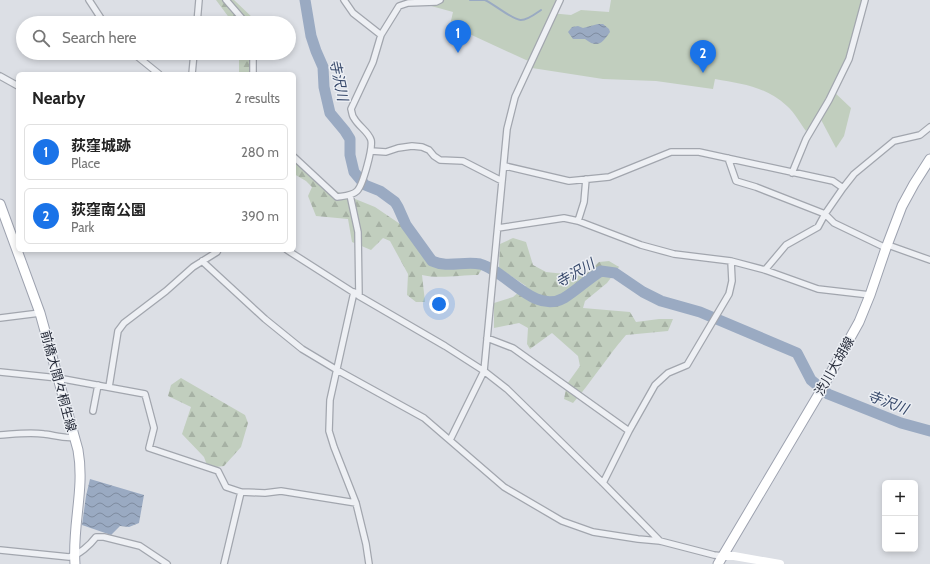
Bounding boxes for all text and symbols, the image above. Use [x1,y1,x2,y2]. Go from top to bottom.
search box [16,16,296,60]
pin: 1 [445,20,471,53]
icon: search [30,27,52,49]
text: Search here [62,29,137,47]
pin: 2 [690,40,716,73]
water label: 寺沢川 [326,58,353,104]
text: Nearby [32,88,85,108]
text: 2 results [235,90,280,106]
text: 荻窪城跡 [71,137,131,155]
text: 1 [44,144,48,160]
text: 280 m [241,144,279,160]
text: Place [71,155,100,171]
text: 荻窪南公園 [71,201,146,219]
text: 2 [43,208,49,224]
text: 390 m [241,208,279,224]
text: Park [71,219,94,235]
water label: 寺沢川 [552,254,599,291]
your location [429,294,449,314]
street label: 前橋大間々桐生線 [38,329,80,433]
street label: 渋川大胡線 [811,334,857,398]
water label: 寺沢川 [865,386,913,419]
map controls [882,480,918,552]
button: + [882,480,918,516]
button: − [882,516,918,552]

